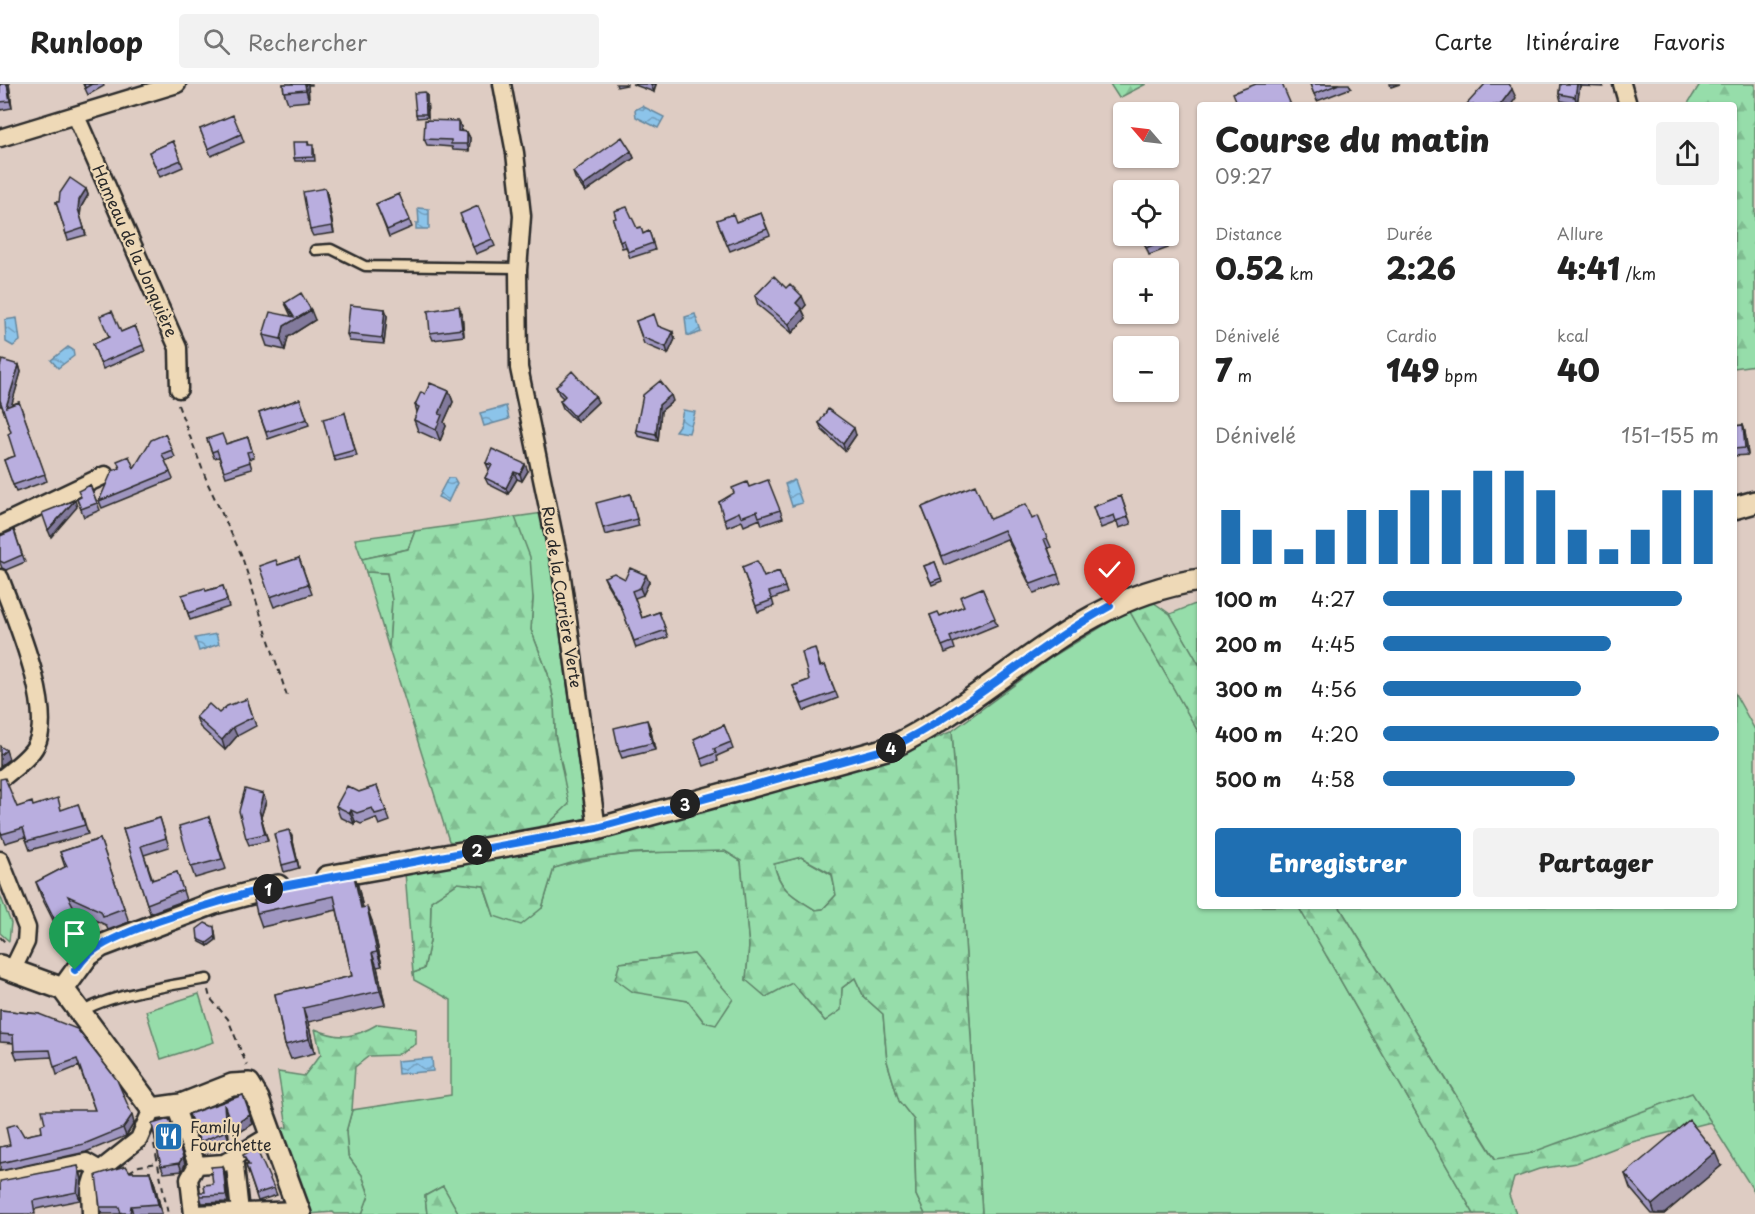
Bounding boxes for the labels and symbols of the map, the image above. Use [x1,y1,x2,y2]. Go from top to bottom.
north arrow [1113,102,1179,168]
street label: Hameau de la Jonquière [87,161,185,341]
street label: Rue de la Carrière Verte [537,504,589,689]
pin [1084,544,1135,606]
pin: 4 [876,733,906,763]
pin: 3 [670,789,700,819]
pin: 2 [462,835,492,865]
pin: 1 [253,874,283,904]
pin [49,908,100,970]
place label: Family Fourchette [190,1114,272,1156]
restaurant icon: Family Fourchette [153,1120,185,1152]

